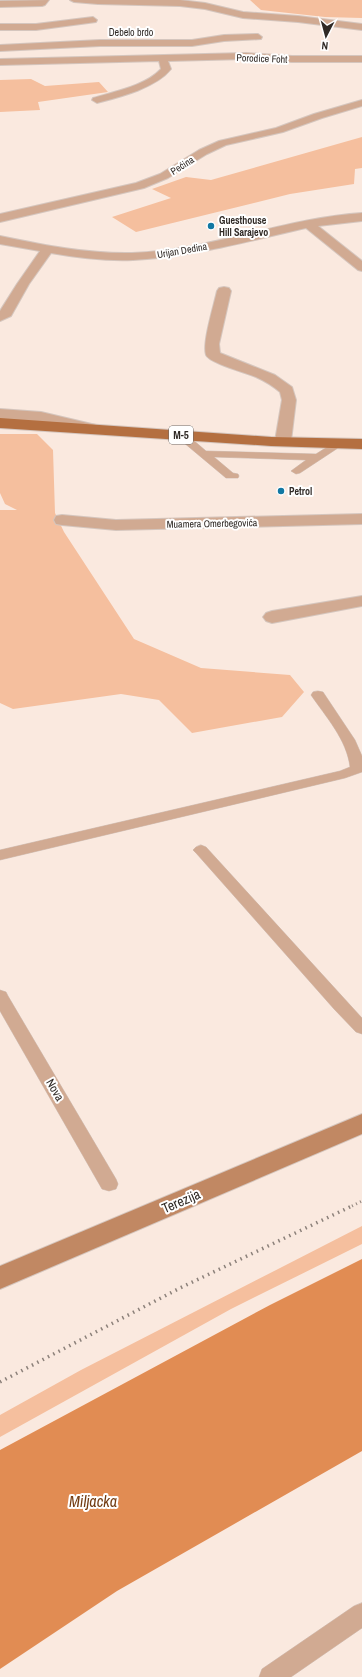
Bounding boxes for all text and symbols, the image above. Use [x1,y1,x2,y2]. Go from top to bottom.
north arrow [306,16,346,56]
street label: Debelo brdo [109,26,154,39]
text: N [321,39,329,53]
street label: Porodice Foht [236,51,288,66]
street label: Pećina [168,153,197,178]
place label: Guesthouse Hill Sarajevo [219,214,268,239]
marker: Guesthouse Hill Sarajevo [206,221,216,231]
street label: Urijan Dedina [156,240,209,261]
road number: M-5 [169,426,193,444]
place label: Petrol [289,485,312,498]
marker: Petrol [276,486,286,496]
street label: Muamera Omerbegovića [167,516,258,531]
street label: Nova [42,1076,68,1104]
street label: Terezija [159,1185,204,1217]
water label: Miljacka [69,1490,117,1512]

